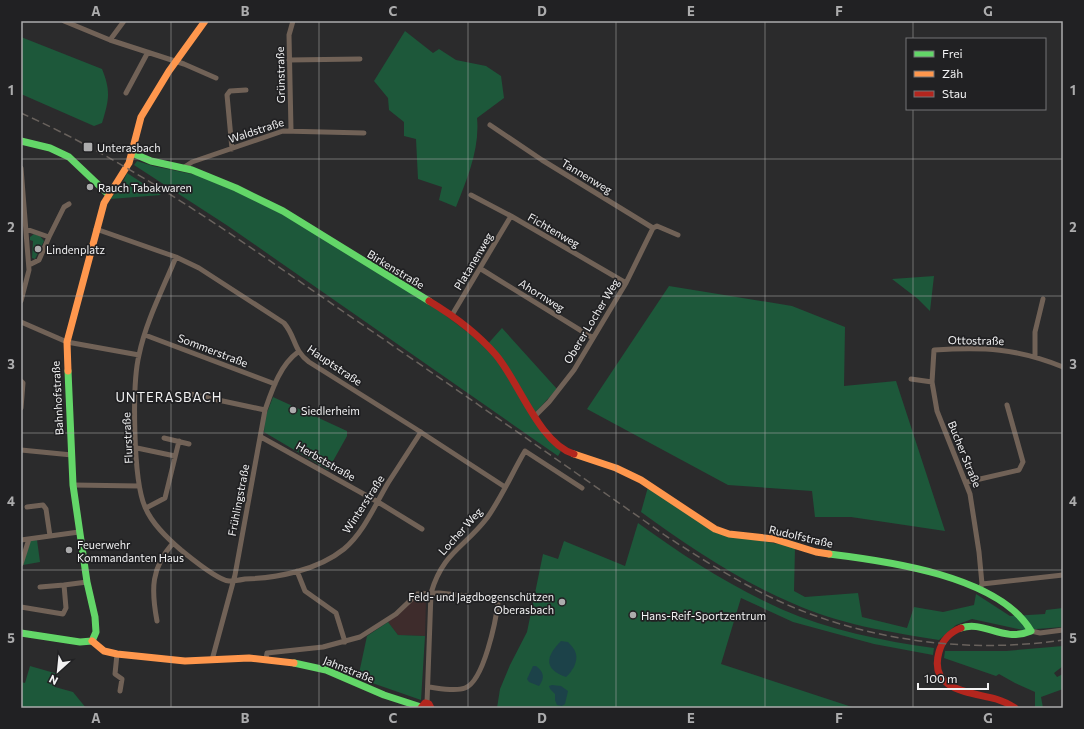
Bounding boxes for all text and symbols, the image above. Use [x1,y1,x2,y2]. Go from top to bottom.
text: A [91,3,101,19]
text: B [241,3,250,19]
text: C [389,3,398,19]
text: D [537,3,547,19]
text: E [687,3,695,19]
text: F [835,3,843,19]
text: G [983,3,993,19]
legend [906,38,1046,110]
street label: Grünstraße [273,46,287,104]
text: Frei [942,46,963,60]
text: Zäh [942,66,963,80]
text: 1 [8,82,14,98]
text: 1 [1070,82,1076,98]
text: Stau [942,86,967,100]
street label: Waldstraße [227,115,286,145]
marker: Unterasbach [82,141,94,153]
place label: Unterasbach [97,141,161,154]
street label: Tannenweg [559,156,615,196]
place label: Rauch Tabakwaren [98,181,192,194]
marker: Rauch Tabakwaren [85,182,95,192]
street label: Fichtenweg [526,210,582,250]
text: 2 [7,219,15,235]
text: 2 [1069,219,1077,235]
street label: Platanenweg [451,230,495,292]
place label: Lindenplatz [46,243,105,256]
marker: Lindenplatz [33,244,43,254]
street label: Birkenstraße [365,247,427,291]
street label: Ahornweg [517,276,567,314]
street label: Oberer Locher Weg [560,276,622,366]
street label: Sommerstraße [176,331,250,369]
street label: Ottostraße [948,333,1004,347]
street label: Hauptstraße [305,342,365,388]
text: 3 [7,356,15,372]
text: 3 [1069,356,1077,372]
street label: Bahnhofstraße [49,360,65,436]
district label: UNTERASBACH [115,389,223,405]
place label: Siedlerheim [301,404,360,417]
marker: Siedlerheim [288,405,298,415]
street label: Flurstraße [119,412,135,464]
street label: Bucher Straße [946,419,984,489]
street label: Herbststraße [294,439,358,483]
street label: Frühlingstraße [225,463,251,537]
street label: Winterstraße [339,472,387,536]
text: 4 [7,493,15,509]
text: 4 [1069,493,1077,509]
street label: Locher Weg [435,505,485,557]
street label: Rudolfstraße [768,522,834,550]
place label: Feuerwehr Kommandanten Haus [77,538,184,564]
marker: Feuerwehr Kommandanten Haus [64,545,74,555]
place label: Feld- und Jagdbogenschützen Oberasbach [408,590,554,616]
marker: Feld- und Jagdbogenschützen Oberasbach [557,597,567,607]
place label: Hans-Reif-Sportzentrum [641,609,766,622]
marker: Hans-Reif-Sportzentrum [628,610,638,620]
text: 5 [7,630,15,646]
text: 5 [1069,630,1077,646]
north arrow [38,651,78,691]
street label: Jahnstraße [321,653,376,686]
scale bar [918,665,988,691]
text: 100 m [924,671,958,685]
text: N [47,673,60,688]
text: A [91,710,101,726]
text: B [241,710,250,726]
text: C [389,710,398,726]
text: D [537,710,547,726]
text: E [687,710,695,726]
text: F [835,710,843,726]
text: G [983,710,993,726]

